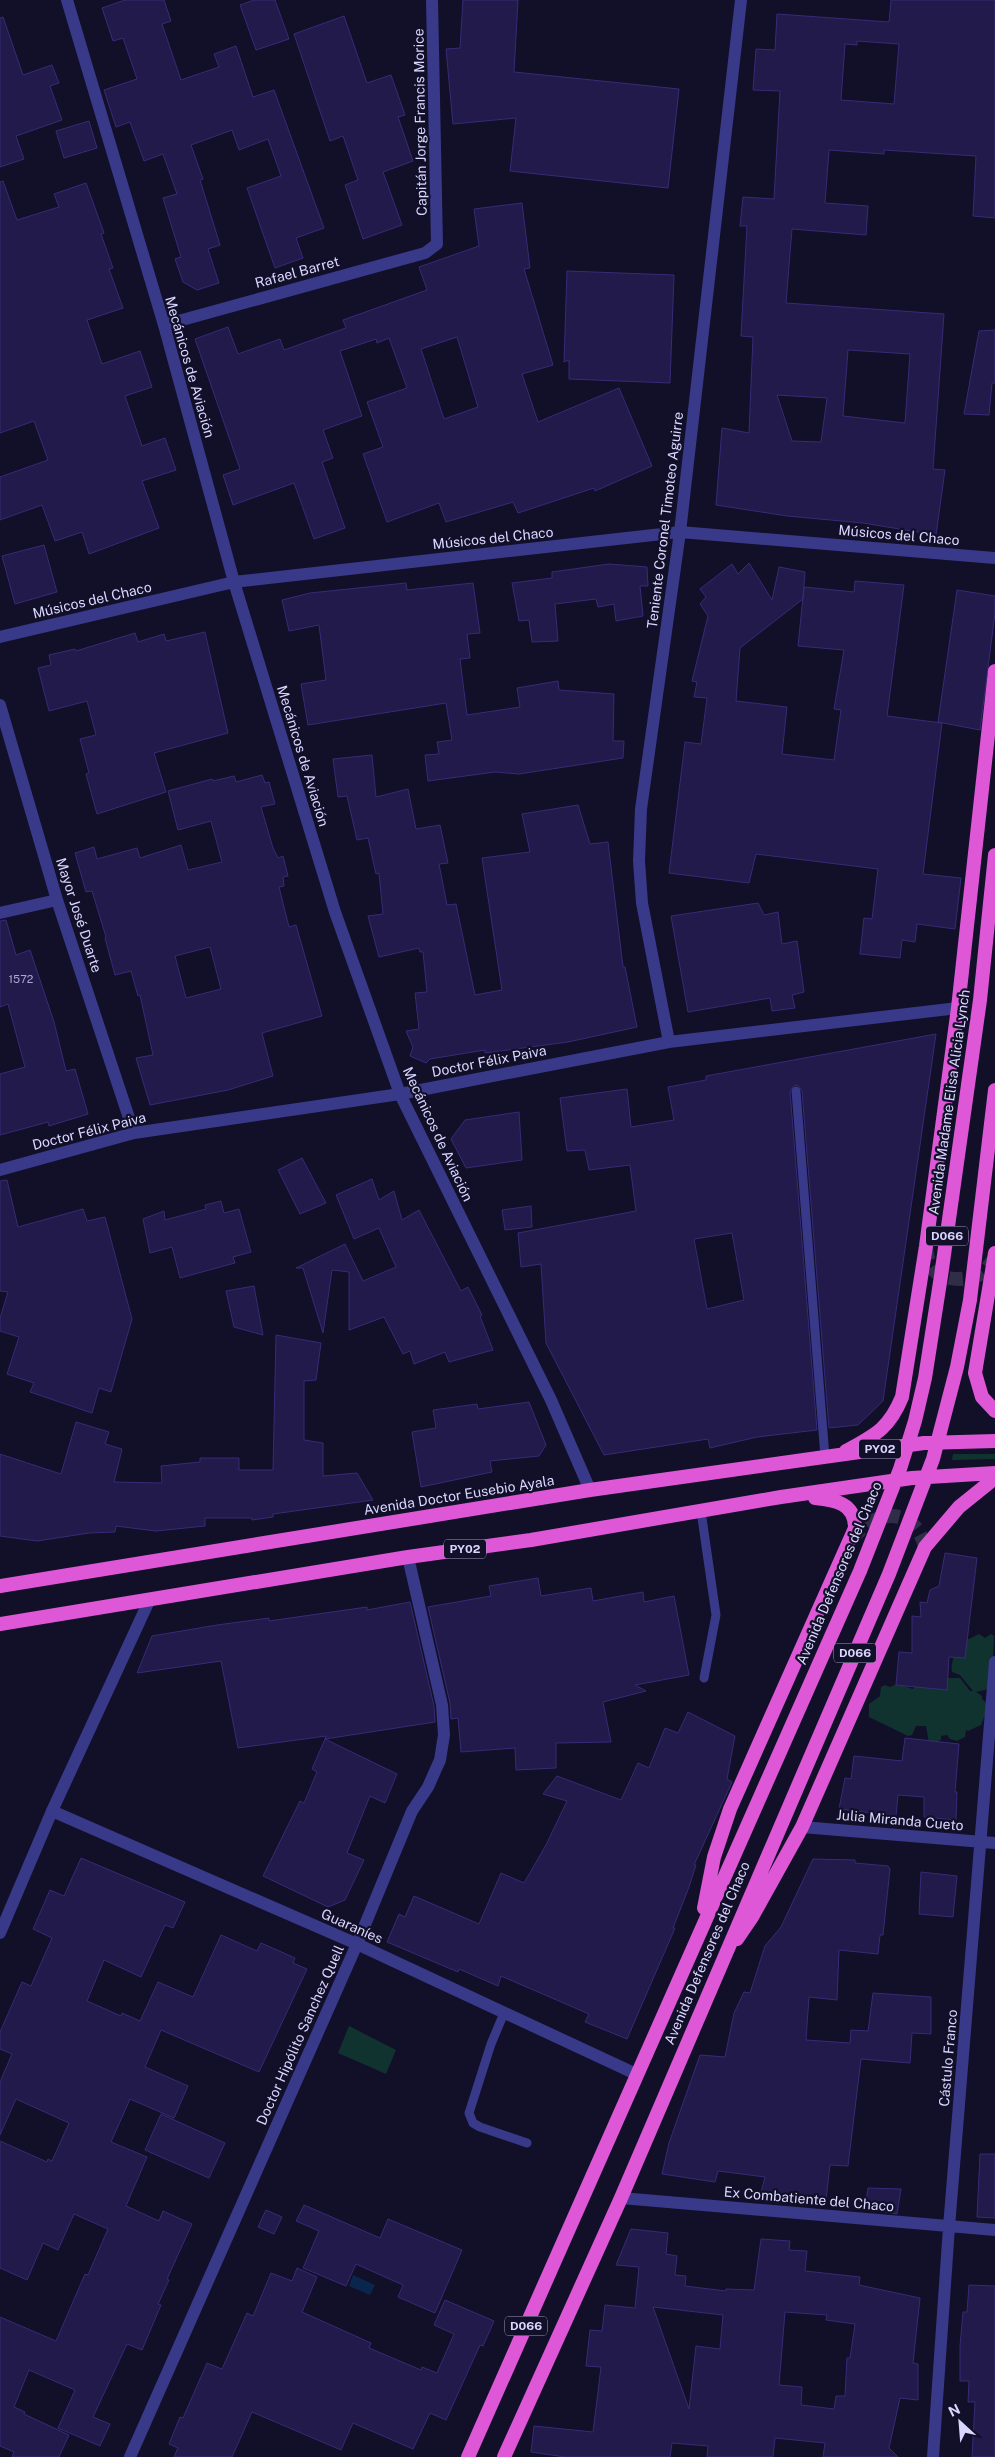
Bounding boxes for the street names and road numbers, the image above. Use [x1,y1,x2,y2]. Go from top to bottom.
street label: Capitán Jorge Francis Morice [410,28,430,216]
street label: Rafael Barret [253,253,341,291]
street label: Mecánicos de Aviación [162,294,218,440]
street label: Teniente Coronel Timoteo Aguirre [644,411,686,629]
street label: Músicos del Chaco [838,522,960,548]
street label: Músicos del Chaco [432,524,554,552]
street label: Músicos del Chaco [31,579,153,621]
street label: Mecánicos de Aviación [274,684,332,828]
street label: Mayor José Duarte [53,856,105,974]
street label: Avenida Madame Elisa Alicia Lynch [925,988,973,1216]
street label: Doctor Félix Paiva [430,1042,548,1080]
street label: Mecánicos de Aviación [400,1064,476,1204]
street label: Doctor Félix Paiva [31,1109,147,1153]
road number: D066 [926,1226,968,1246]
road number: PY02 [859,1440,901,1458]
street label: Avenida Doctor Eusebio Ayala [363,1472,555,1518]
street label: Avenida Defensores del Chaco [793,1479,885,1667]
road number: PY02 [444,1540,486,1558]
road number: D066 [834,1644,876,1662]
street label: Julia Miranda Cueto [836,1806,964,1834]
street label: Avenida Defensores del Chaco [661,1859,753,2047]
street label: Guaraníes [319,1905,385,1947]
street label: Doctor Hipólito Sanchez Quell [253,1943,347,2127]
street label: Cástulo Franco [936,2009,960,2107]
street label: Ex Combatiente del Chaco [723,2184,895,2214]
road number: D066 [505,2316,547,2336]

